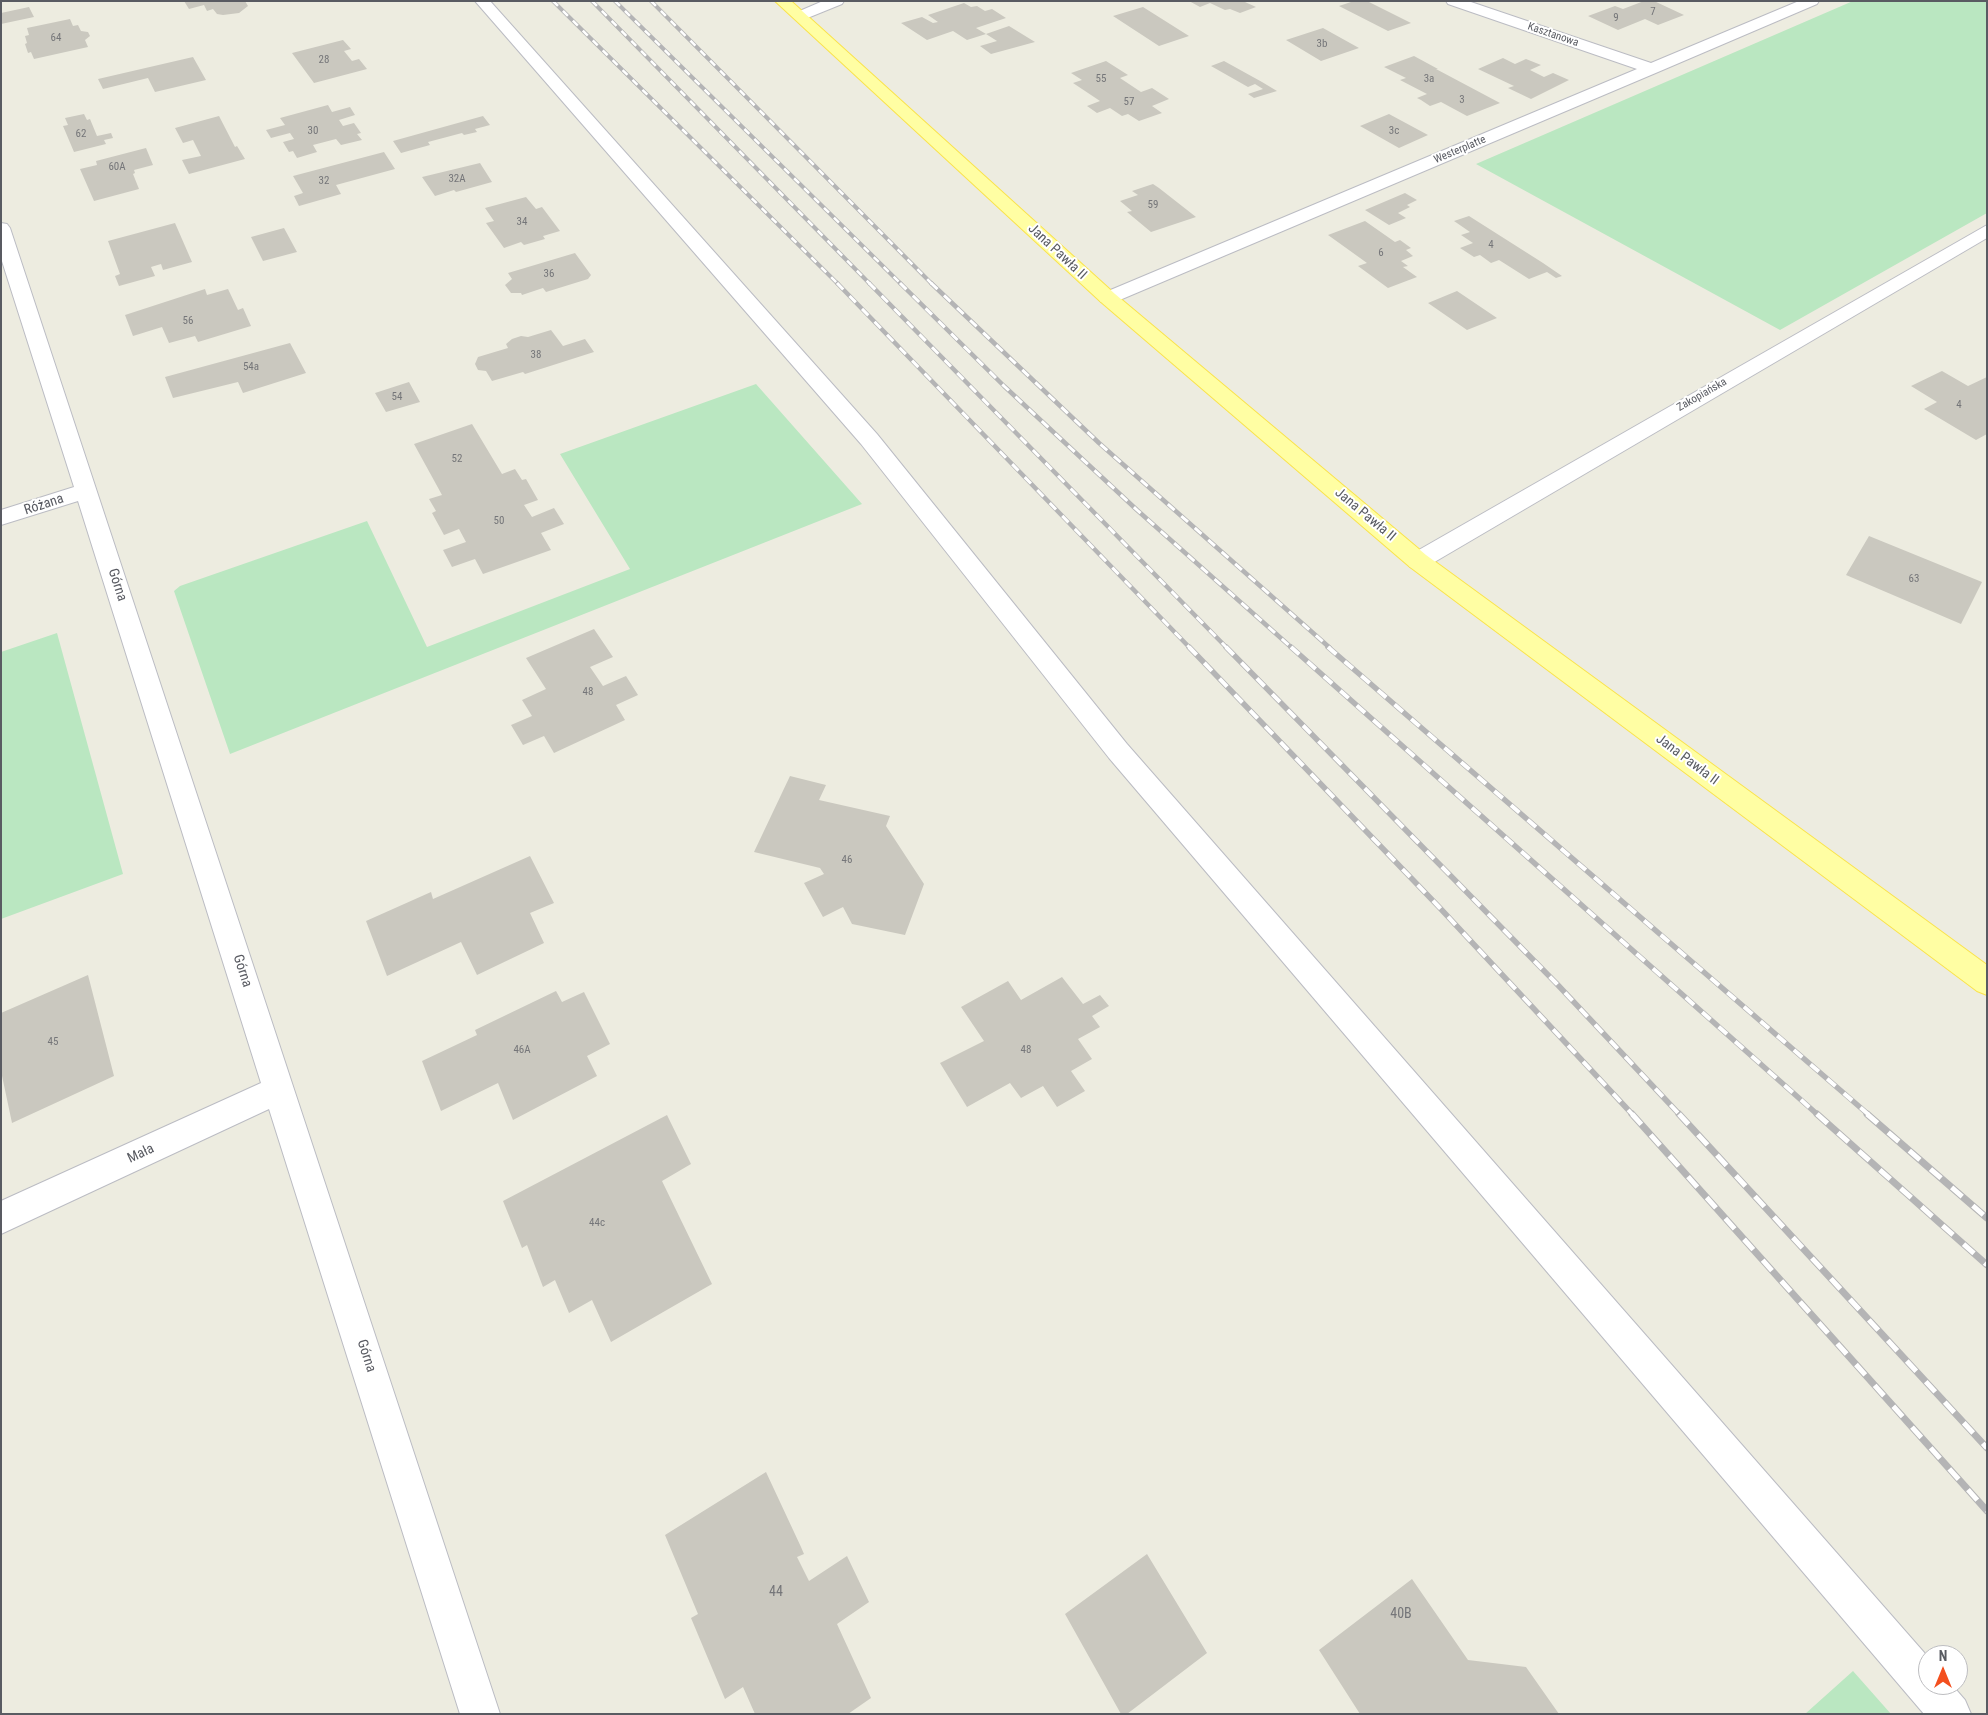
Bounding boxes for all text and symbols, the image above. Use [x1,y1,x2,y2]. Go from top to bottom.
house number: 7 [1650,5,1656,19]
house number: 9 [1613,11,1619,25]
street label: Kasztanowa [1526,20,1580,50]
house number: 64 [51,31,61,45]
house number: 3b [1317,37,1327,51]
house number: 28 [319,53,329,67]
house number: 55 [1096,72,1106,86]
house number: 3a [1424,72,1434,86]
house number: 3 [1459,93,1465,107]
house number: 57 [1124,95,1134,109]
house number: 30 [308,124,318,138]
house number: 3c [1389,124,1399,138]
house number: 62 [76,127,86,141]
street label: Westerplatte [1432,133,1488,167]
house number: 60A [108,160,126,174]
house number: 32A [448,172,466,186]
house number: 32 [319,174,329,188]
house number: 59 [1148,198,1158,212]
house number: 34 [517,215,527,229]
street label: Jana Pawła II [1024,221,1090,283]
house number: 4 [1488,238,1494,252]
house number: 6 [1378,246,1384,260]
house number: 36 [544,267,554,281]
house number: 56 [183,314,193,328]
house number: 38 [531,348,541,362]
house number: 54a [243,360,259,374]
street label: Zakopiańska [1675,375,1729,415]
house number: 54 [392,390,402,404]
house number: 4 [1956,398,1962,412]
house number: 52 [452,452,462,466]
street label: Jana Pawła II [1331,485,1399,545]
street label: Różana [22,491,66,519]
house number: 50 [494,514,504,528]
street label: Górna [104,567,130,603]
house number: 63 [1909,572,1919,586]
house number: 48 [583,685,593,699]
street label: Jana Pawła II [1652,731,1722,789]
house number: 46 [842,853,852,867]
street label: Górna [229,953,255,989]
house number: 45 [48,1035,58,1049]
house number: 46A [513,1043,531,1057]
house number: 48 [1021,1043,1031,1057]
street label: Mała [125,1141,157,1167]
house number: 44c [589,1216,605,1230]
street label: Górna [353,1338,379,1374]
house number: 44 [769,1584,783,1600]
house number: 40B [1390,1606,1412,1622]
north arrow [1918,1645,1968,1695]
text: N [1939,1648,1947,1664]

